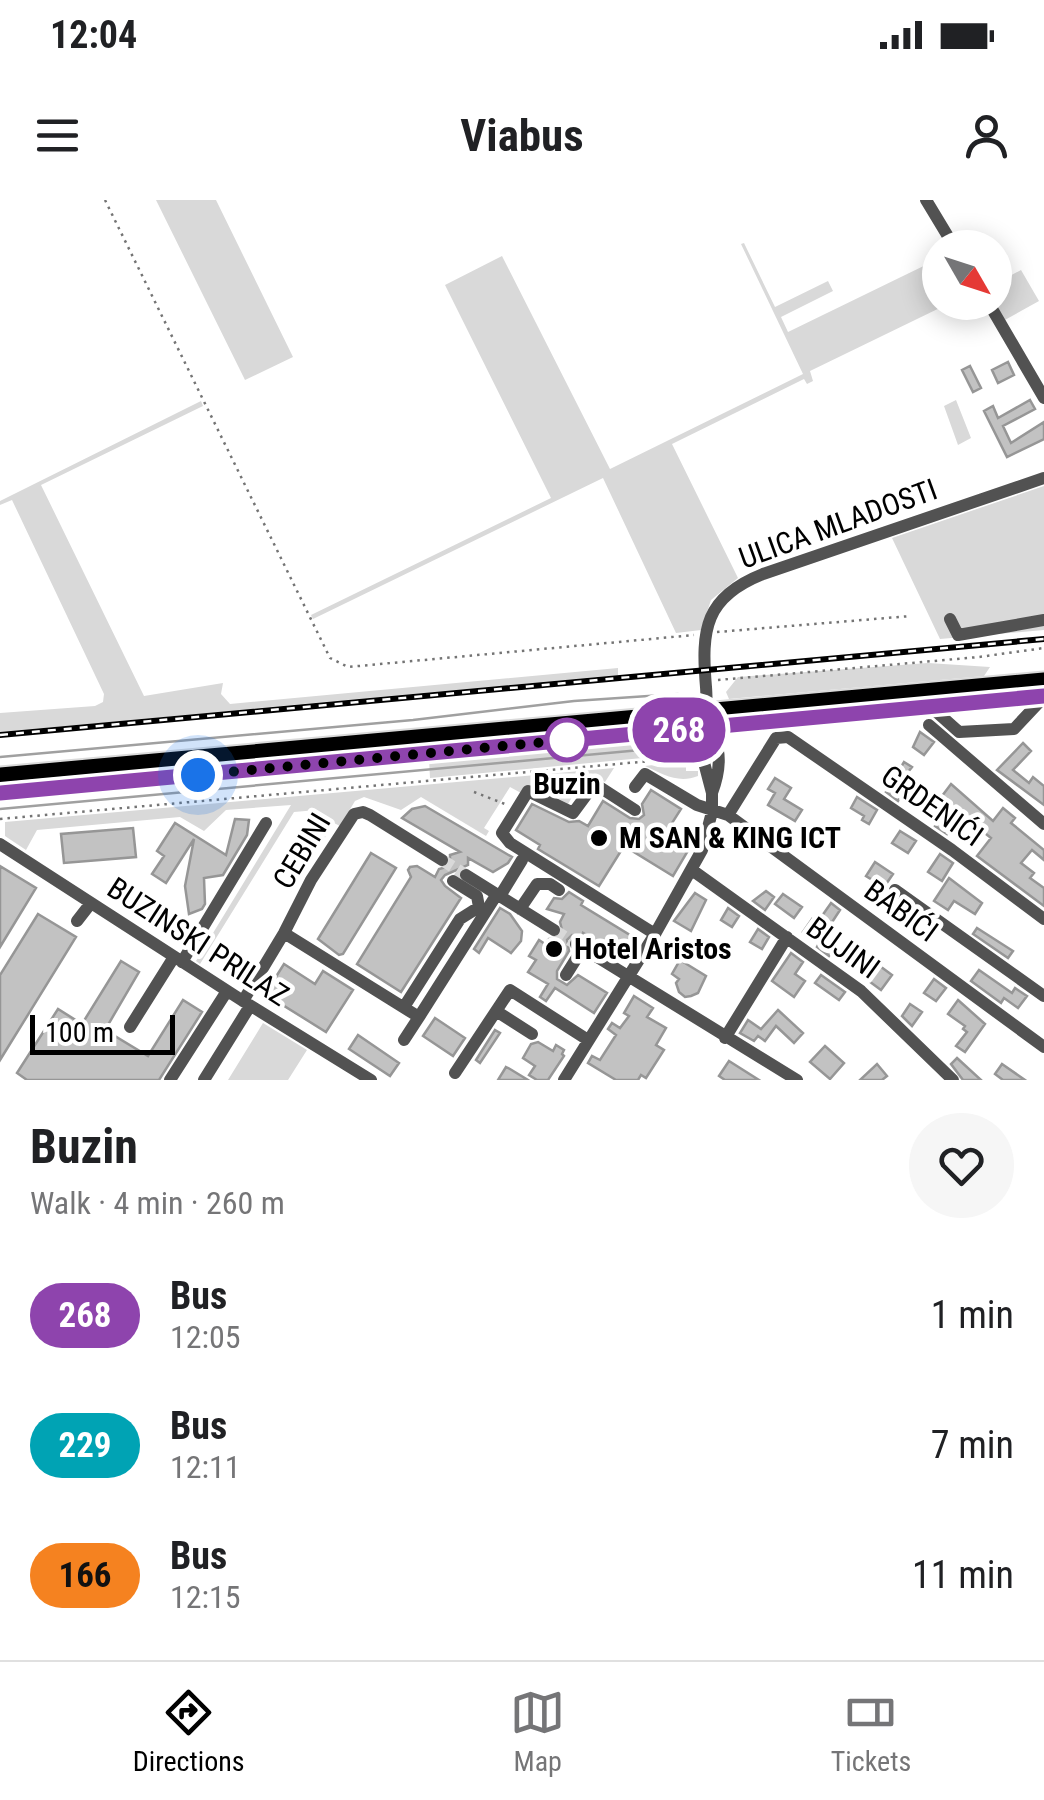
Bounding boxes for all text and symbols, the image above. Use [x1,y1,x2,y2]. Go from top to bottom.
text: 12:04 [50,13,137,57]
icon: menu [30,108,85,163]
icon: person [959,108,1014,163]
text: Viabus [460,109,584,162]
north arrow [922,230,1012,320]
map controls [922,230,1012,320]
street label: ULICA MLADOSTI [734,471,942,576]
line badge: 268 [622,698,736,762]
text: 268 [652,710,706,751]
marker: Buzin [546,719,588,761]
your location [173,750,223,800]
street label: GRDENIĆI [875,758,990,853]
place label: Buzin [533,766,601,801]
street label: CEBINI [265,807,338,895]
place label: M SAN & KING ICT [619,820,841,855]
marker: M SAN & KING ICT [588,827,610,849]
street label: BUZINSKI PRILAZ [101,870,295,1013]
street label: BABIĆI [858,872,945,949]
street label: BUJINI [800,910,886,986]
place label: Hotel Aristos [574,931,732,966]
marker: Hotel Aristos [543,938,565,960]
scale bar [30,1010,175,1054]
text: 100 m [45,1016,114,1049]
button: heart [909,1113,1014,1218]
text: Buzin [30,1118,138,1175]
text: Walk · 4 min · 260 m [30,1184,285,1222]
text: Bus [170,1274,227,1318]
text: 1 min [931,1293,1014,1337]
text: 268 [58,1295,112,1336]
text: 12:05 [170,1318,241,1356]
text: Bus [170,1404,227,1448]
text: 7 min [931,1423,1014,1467]
text: 229 [58,1425,112,1466]
text: 12:11 [170,1448,241,1486]
text: Bus [170,1534,227,1578]
text: 11 min [912,1553,1014,1597]
text: 166 [58,1555,112,1596]
text: 12:15 [170,1578,241,1616]
tab: Directions [133,1685,245,1778]
tab: Map [510,1685,565,1778]
tab: Tickets [831,1685,911,1778]

